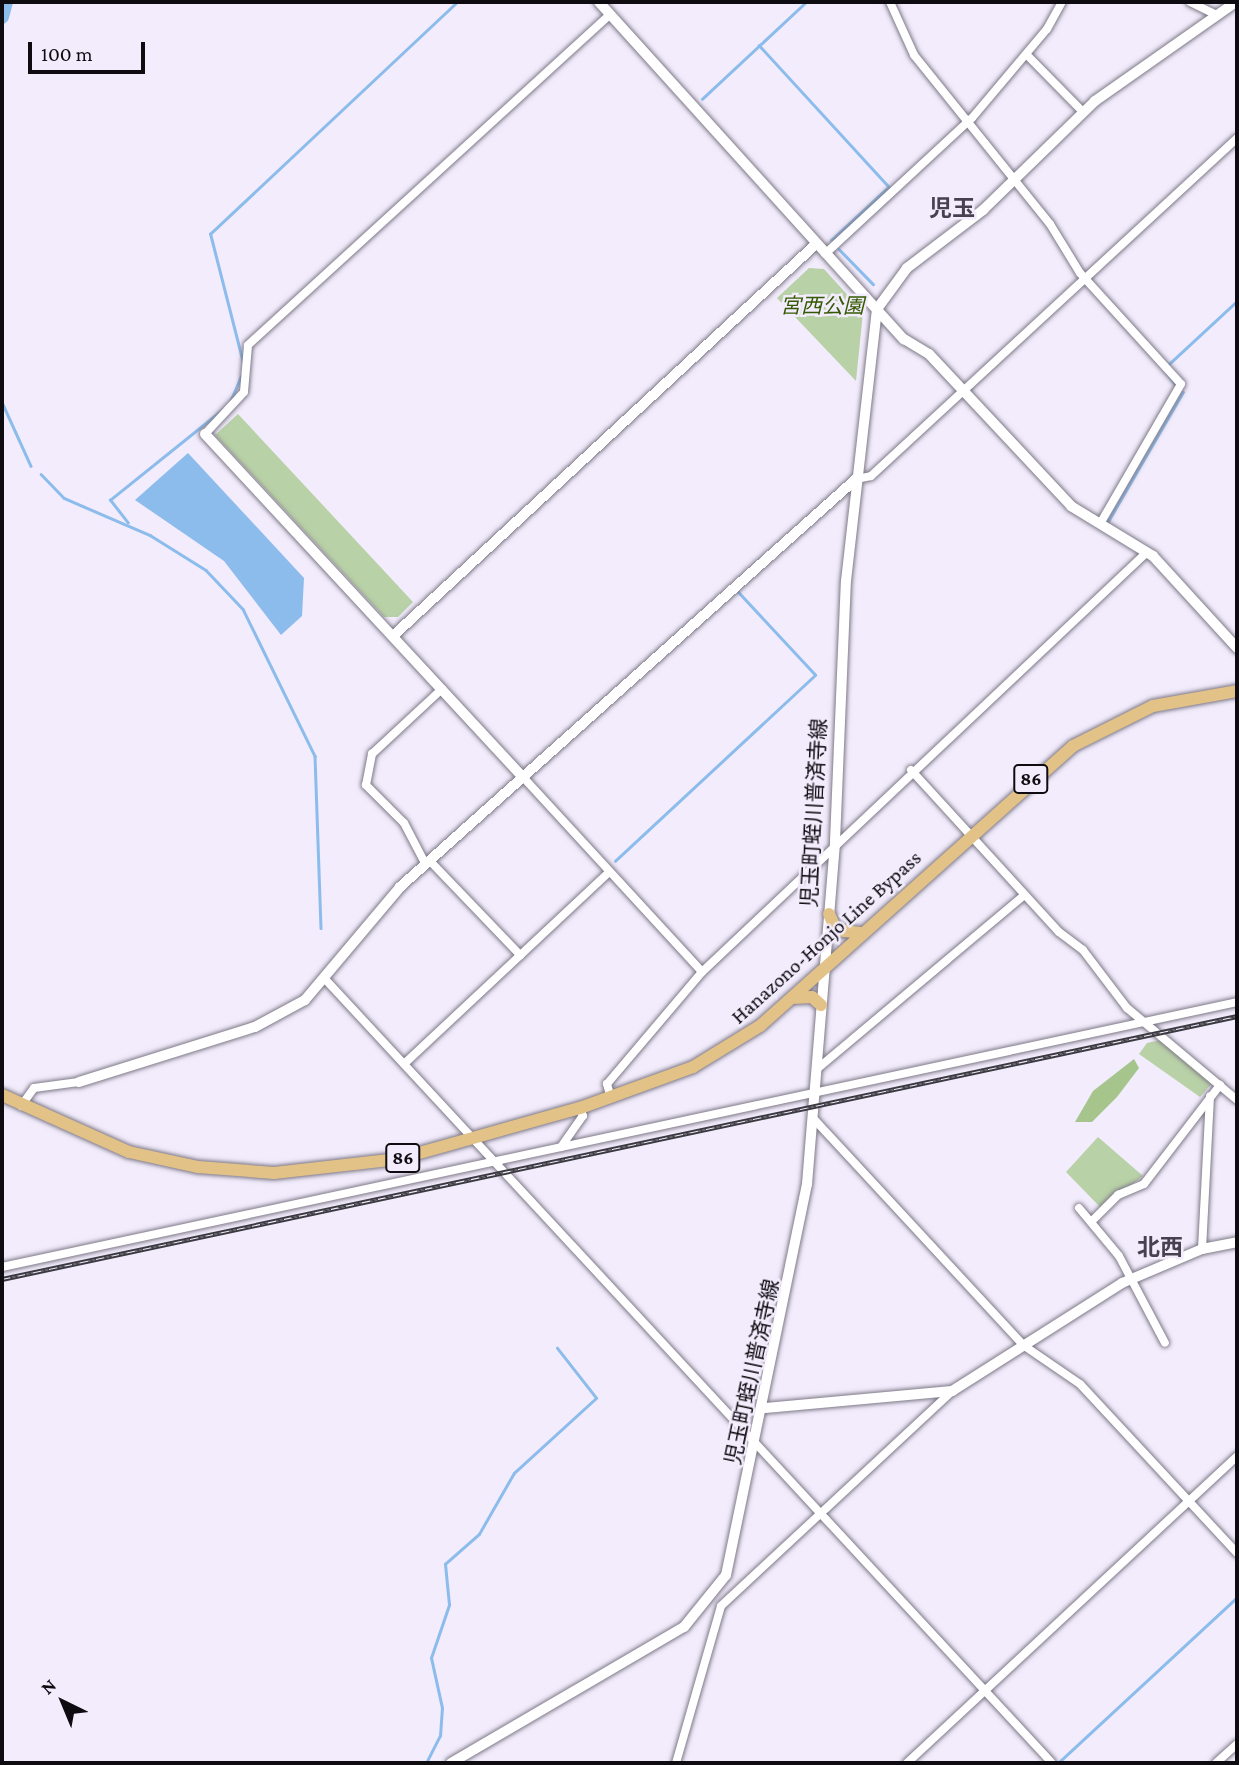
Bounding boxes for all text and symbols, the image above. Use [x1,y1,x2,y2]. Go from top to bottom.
scale bar [32,28,149,72]
text: 100 m [41,42,93,66]
district label: 児玉 [929,194,975,222]
park label: 宮西公園 [780,293,864,319]
street label: 児玉町蛭川普済寺線 [796,718,832,908]
road number: 86 [1012,764,1050,794]
street label: Hanazono-Honjo Line Bypass [726,845,926,1029]
road number: 86 [384,1142,422,1174]
district label: 北西 [1137,1233,1183,1261]
street label: 児玉町蛭川普済寺線 [720,1277,784,1467]
north arrow [28,1667,98,1737]
text: N [36,1674,60,1698]

